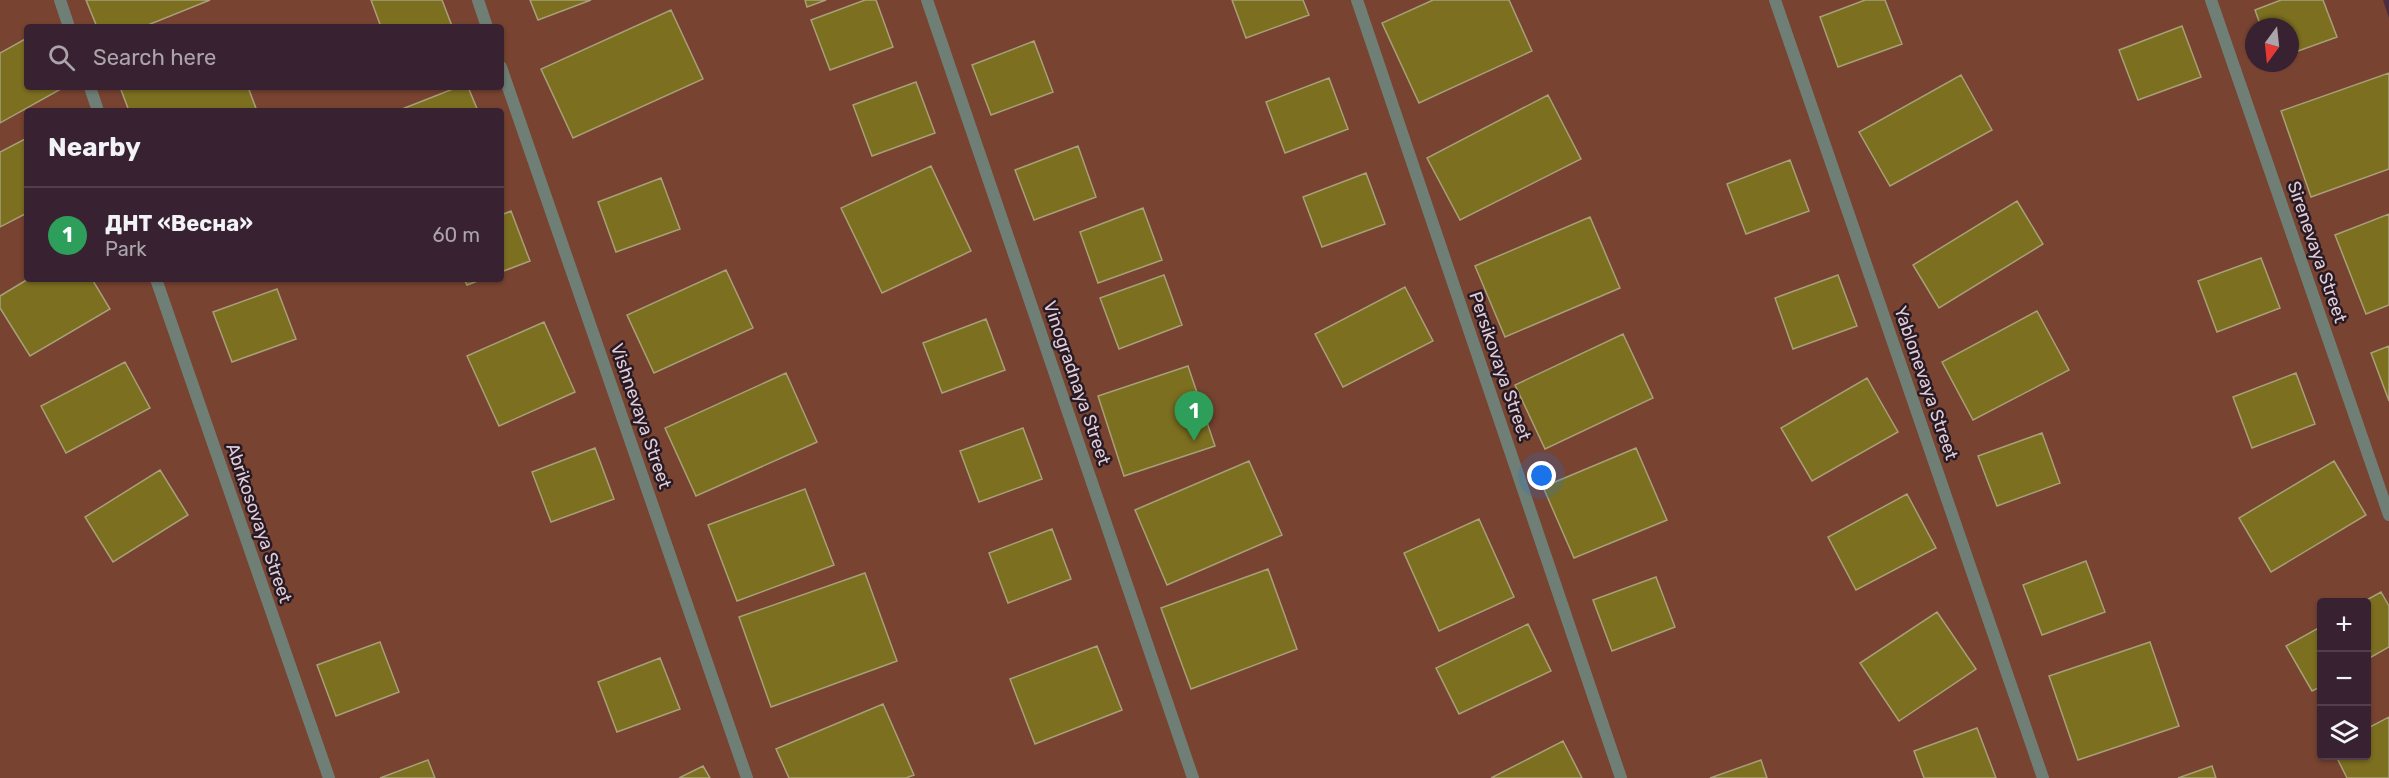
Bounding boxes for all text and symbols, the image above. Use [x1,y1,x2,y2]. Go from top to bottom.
north arrow [2245,18,2299,72]
search box [24,24,504,90]
icon: search [45,41,78,74]
text: Search here [93,44,216,71]
text: Nearby [48,132,141,163]
street label: Sirenevaya Street [2282,178,2352,326]
text: ДНТ «Весна» [105,210,253,237]
text: 1 [63,223,72,247]
text: 60 m [433,223,480,247]
text: Park [105,237,147,261]
street label: Persikovaya Street [1464,289,1536,443]
street label: Vinogradnaya Street [1039,298,1115,468]
street label: Yablonevaya Street [1889,303,1963,463]
street label: Vishnevaya Street [606,340,676,492]
pin: 1 [1174,392,1214,441]
street label: Abrikosovaya Street [221,440,297,606]
your location [1527,461,1556,490]
map controls [2317,598,2371,760]
button: + [2317,598,2371,652]
button: − [2317,652,2371,706]
button: layers [2317,706,2371,760]

